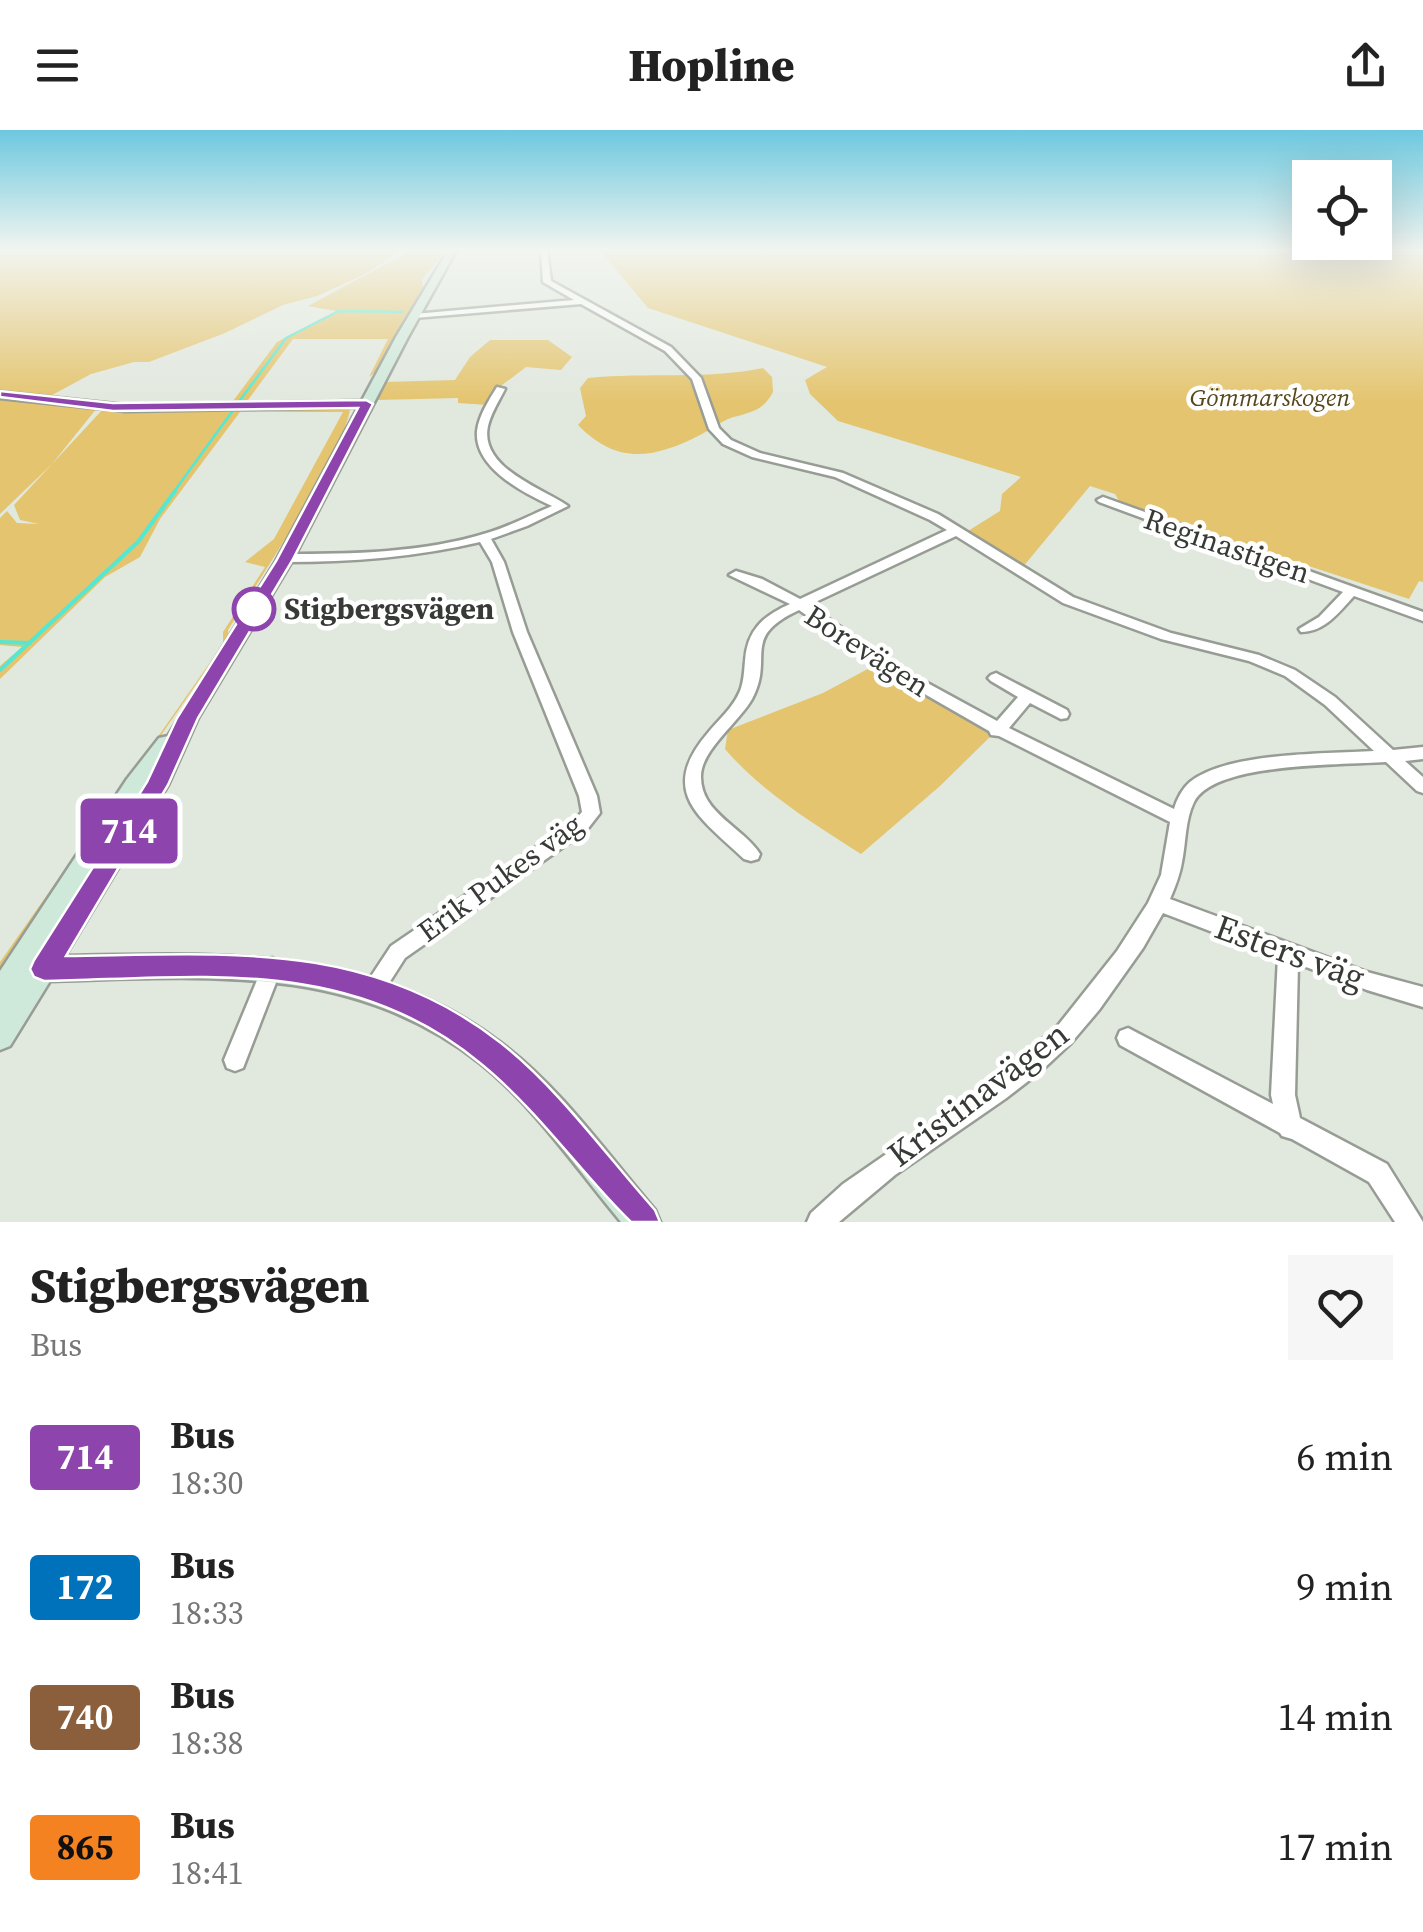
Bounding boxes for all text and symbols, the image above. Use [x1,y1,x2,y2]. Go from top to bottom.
text: Hopline [628,34,795,96]
icon: menu [30,38,85,93]
icon: share [1338,38,1393,93]
map controls [1292,160,1392,260]
button: locate [1292,160,1392,260]
park label: Gömmarskogen [1190,380,1350,414]
street label: Reginastigen [1139,498,1316,593]
marker: Stigbergsvägen [233,588,275,630]
place label: Stigbergsvägen [284,588,494,629]
street label: Borevägen [797,595,938,706]
line badge: 714 [72,798,186,864]
street label: Erik Pukes väg [409,804,590,951]
text: 714 [101,807,157,855]
street label: Esters väg [1208,903,1372,1001]
street label: Kristinavägen [878,1010,1078,1178]
text: Stigbergsvägen [30,1252,370,1318]
button: heart [1288,1255,1393,1360]
text: Bus [30,1323,82,1367]
text: Bus [170,1409,235,1461]
text: 6 min [1297,1431,1393,1483]
text: 714 [57,1433,113,1481]
text: 18:30 [170,1461,244,1505]
text: Bus [170,1539,235,1591]
text: 9 min [1297,1561,1393,1613]
text: 172 [57,1563,113,1611]
text: 18:33 [170,1591,244,1635]
text: Bus [170,1669,235,1721]
text: 14 min [1278,1691,1393,1743]
text: 740 [57,1693,113,1741]
text: 18:38 [170,1721,244,1765]
text: Bus [170,1799,235,1851]
text: 17 min [1278,1821,1393,1873]
text: 865 [57,1823,113,1871]
text: 18:41 [170,1851,244,1895]

